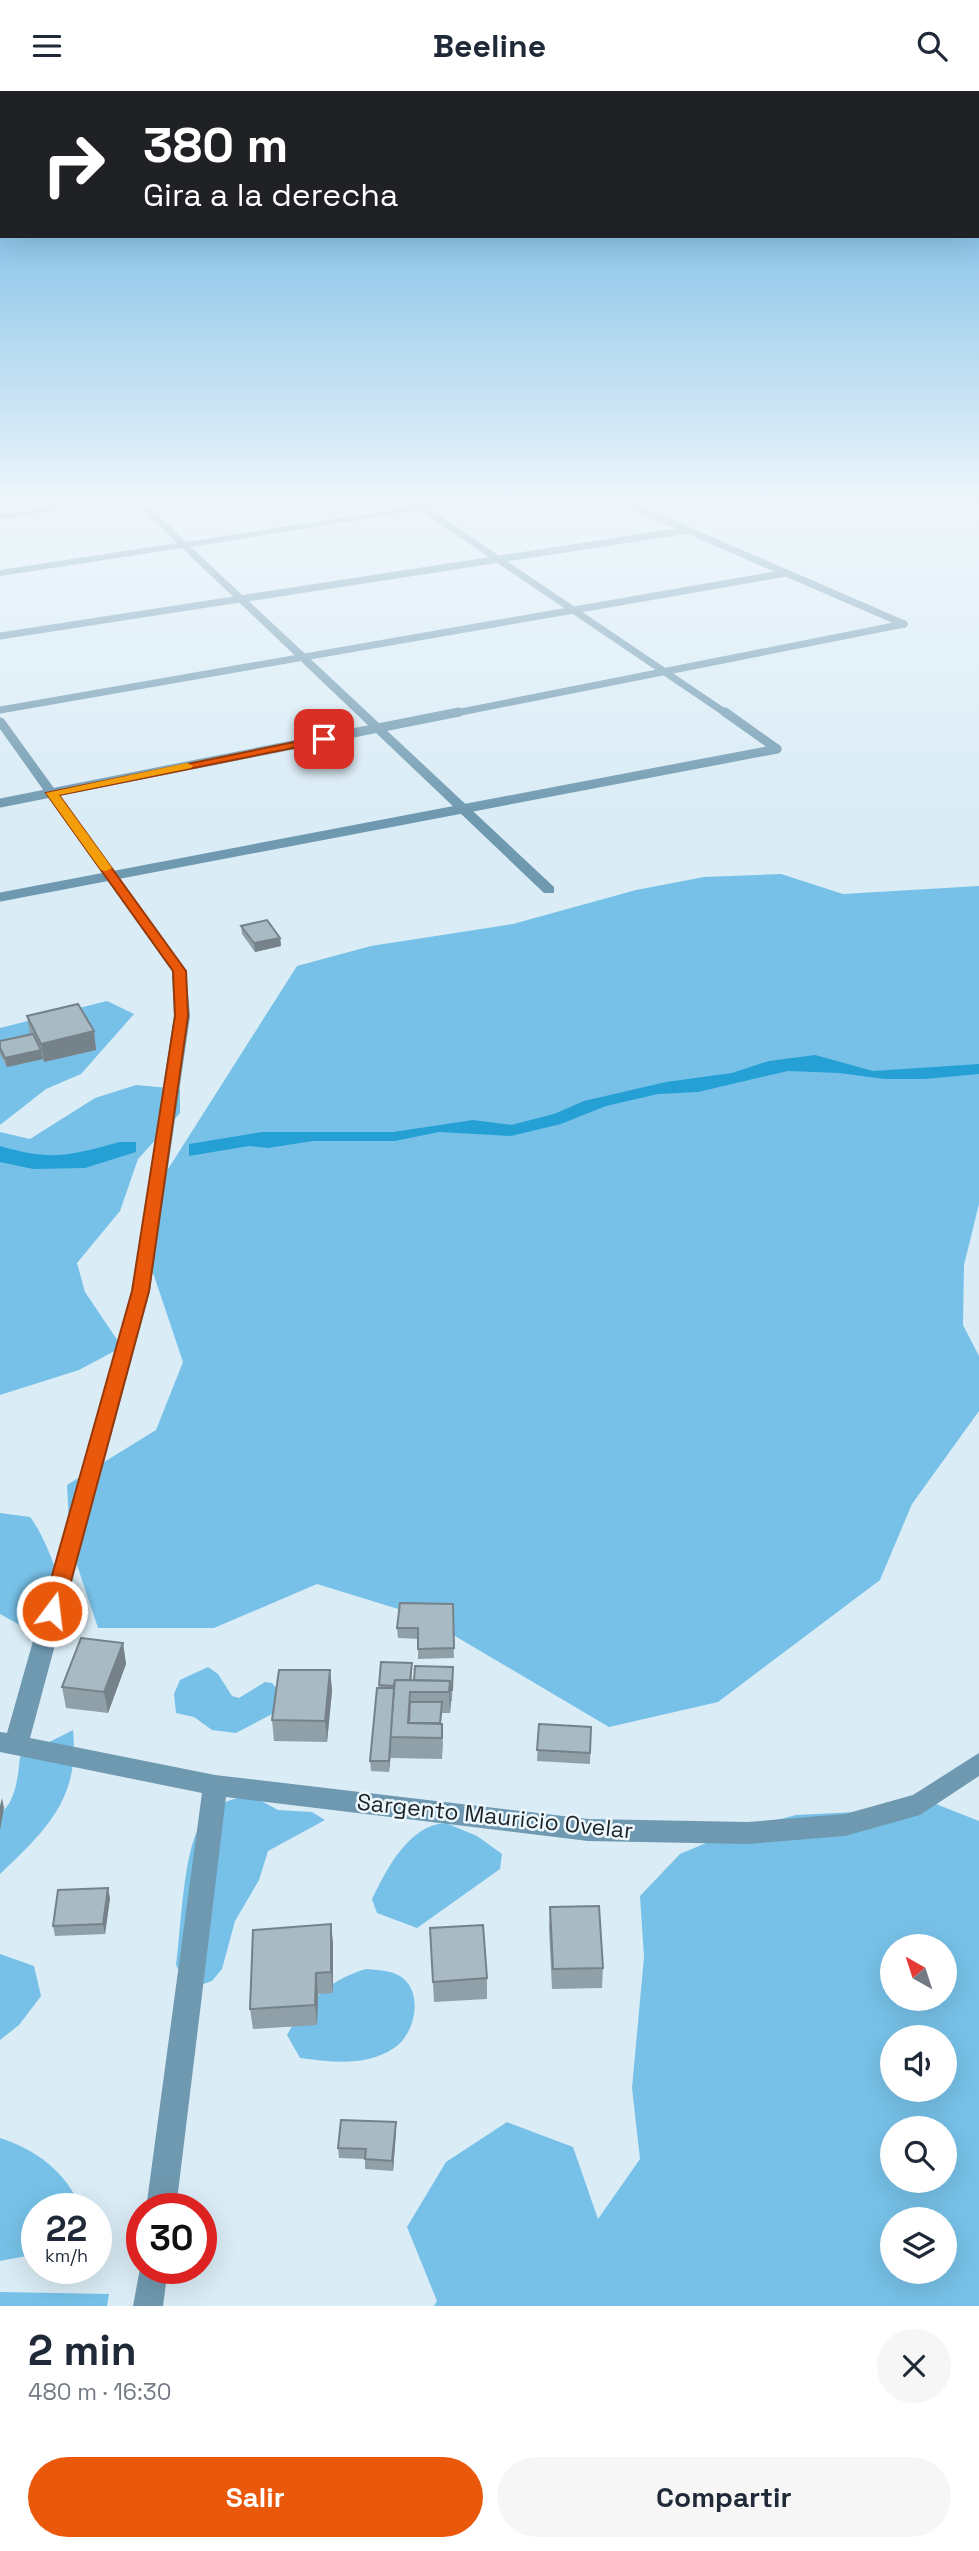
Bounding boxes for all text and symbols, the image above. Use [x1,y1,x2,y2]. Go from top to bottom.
text: Beeline [433,26,546,66]
icon: menu [28,27,66,65]
icon: search [913,27,951,65]
text: 380 m [143,114,288,176]
icon: right [28,119,119,210]
text: Gira a la derecha [143,175,398,215]
pin [294,709,354,769]
icon: arrive [305,720,343,758]
position arrow [15,1574,89,1648]
street label: Sargento Mauricio Ovelar [356,1787,634,1845]
north arrow [880,1934,957,2011]
map controls [880,1934,957,2284]
button: sound [880,2025,957,2102]
button: search [880,2116,957,2193]
speed limit sign: 30 [126,2193,217,2284]
text: 22 [46,2207,87,2251]
button: layers [880,2207,957,2284]
text: km/h [45,2244,88,2267]
text: 2 min [28,2324,137,2377]
button: close [877,2329,951,2403]
text: 480 m · 16:30 [28,2377,171,2407]
button: Salir [28,2457,483,2537]
button: Compartir [497,2457,951,2537]

